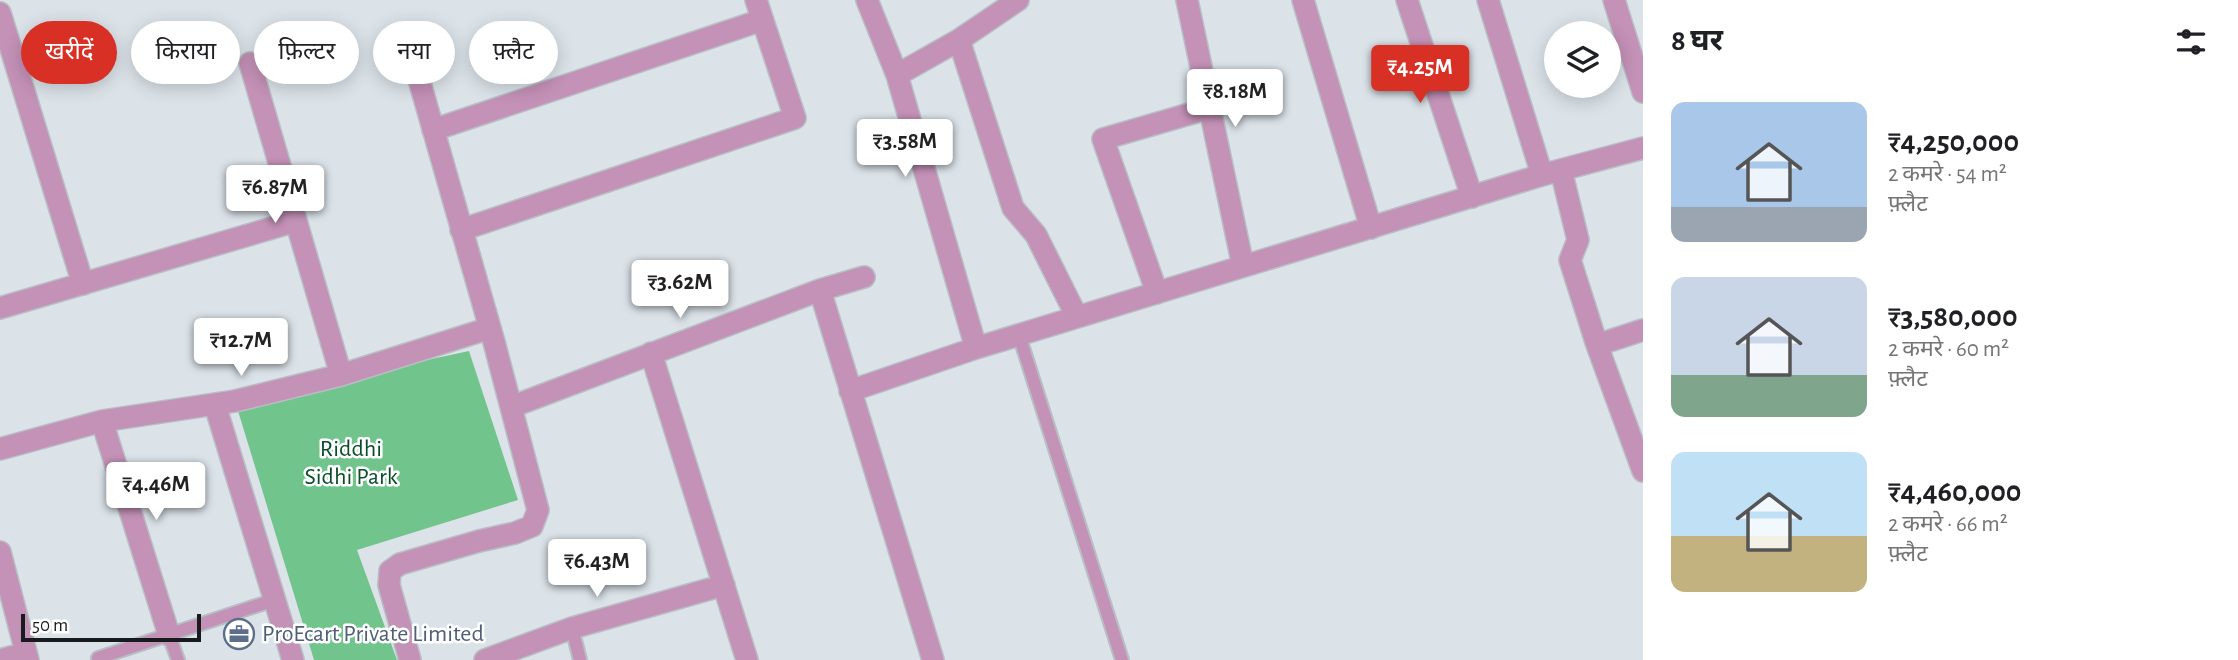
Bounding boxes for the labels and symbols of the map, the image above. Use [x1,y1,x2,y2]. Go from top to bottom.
pin: ₹4.25M [1363,46,1477,105]
pin: ₹8.18M [1178,69,1292,129]
pin: ₹3.58M [848,120,962,179]
pin: ₹6.87M [218,166,332,225]
pin: ₹3.62M [623,260,737,320]
pin: ₹12.7M [184,318,298,378]
park label: Riddhi Sidhi Park [304,437,398,489]
pin: ₹4.46M [99,462,213,522]
pin: ₹6.43M [540,540,654,599]
scale bar [21,611,201,643]
office icon: ProEcart Private Limited [222,617,256,651]
place label: ProEcart Private Limited [262,622,484,646]

